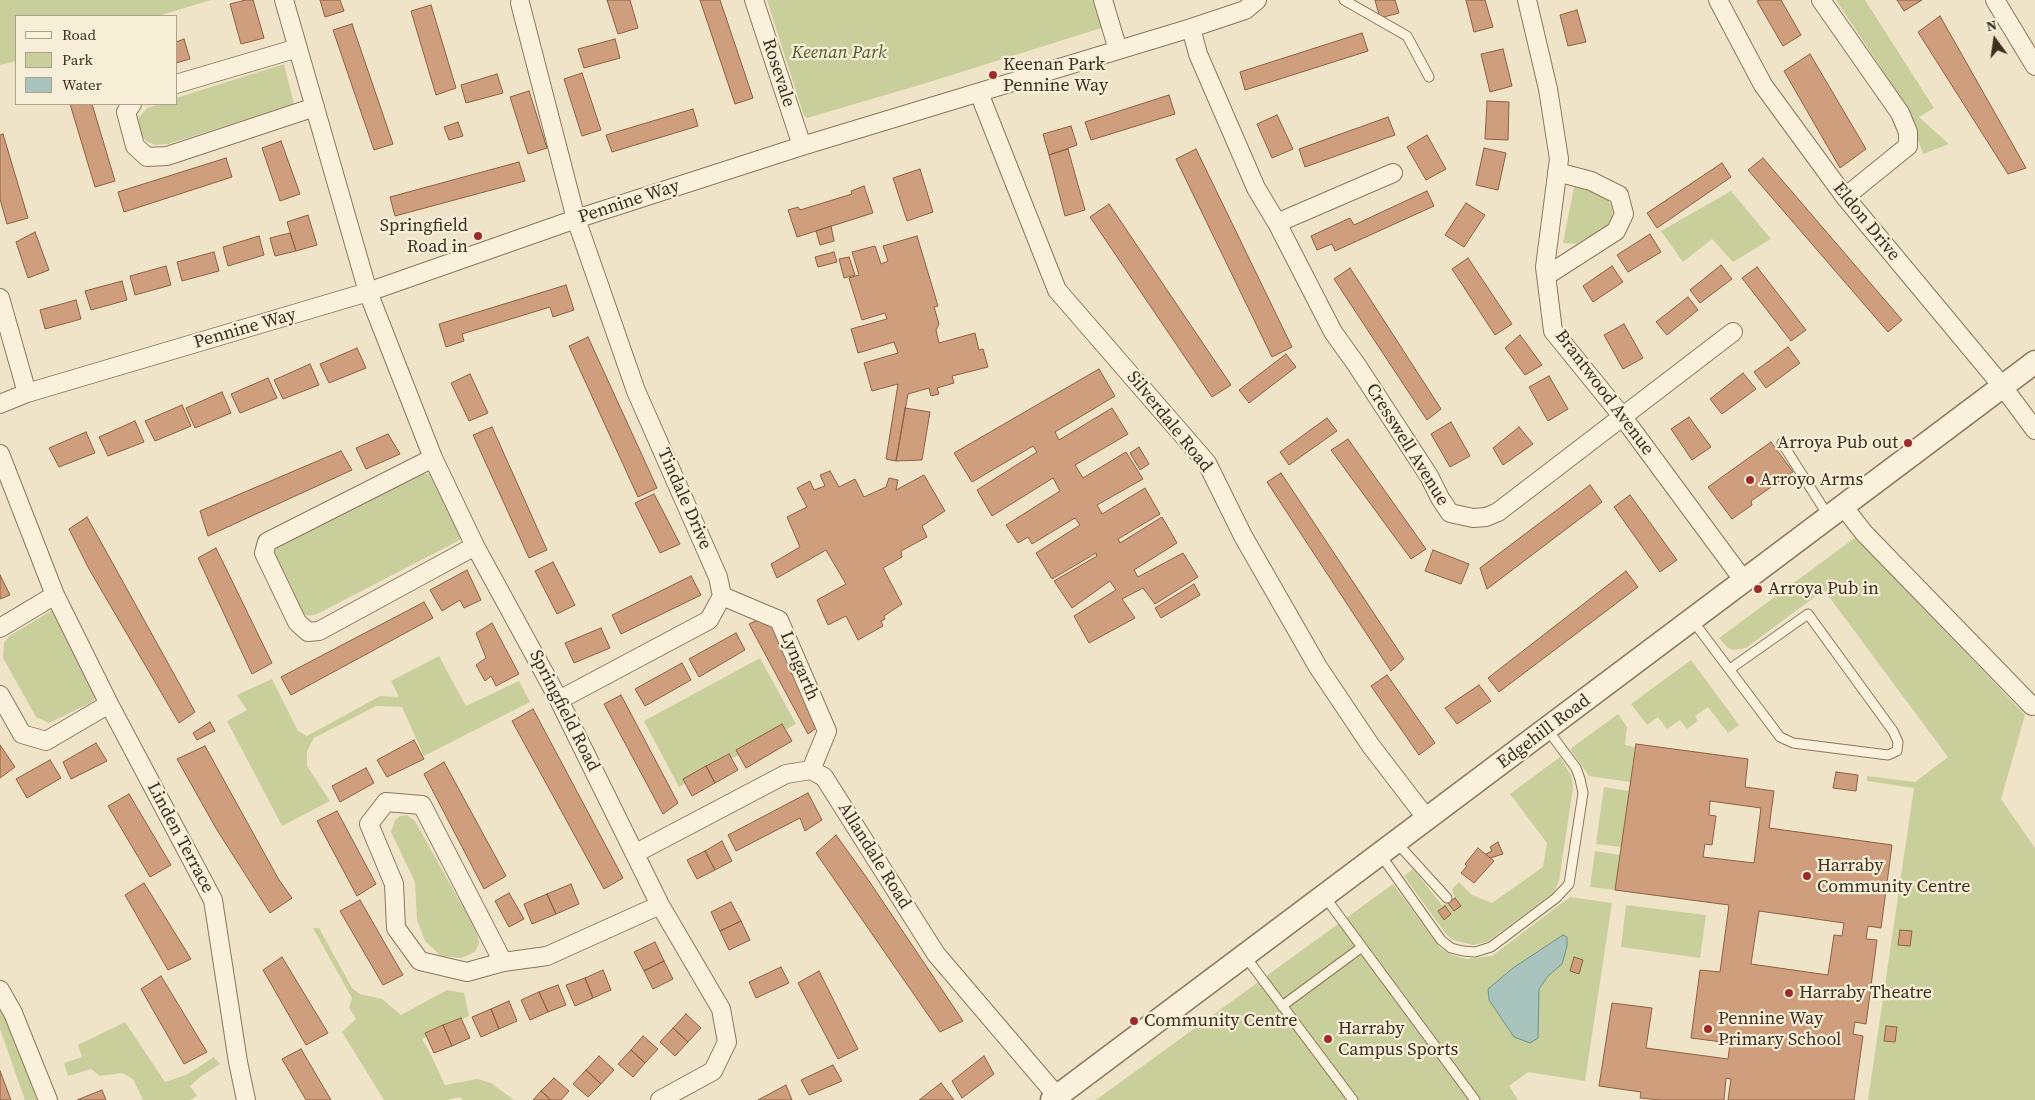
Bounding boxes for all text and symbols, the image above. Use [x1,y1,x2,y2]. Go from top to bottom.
legend [15,15,178,105]
north arrow [1970,15,2020,65]
text: N [1984,15,1999,36]
text: Road [62,24,96,45]
street label: Rosevale [757,36,799,110]
park label: Keenan Park [792,42,886,64]
text: Park [62,49,93,70]
place label: Keenan Park Pennine Way [1003,54,1108,96]
marker: Keenan Park Pennine Way [987,69,999,81]
text: Water [62,74,102,95]
street label: Pennine Way [576,175,682,229]
street label: Eldon Drive [1828,178,1904,266]
place label: Springfield Road in [380,215,468,258]
marker: Springfield Road in [472,230,484,242]
street label: Pennine Way [191,304,299,354]
street label: Brantwood Avenue [1550,326,1658,460]
street label: Silverdale Road [1122,367,1216,477]
street label: Cresswell Avenue [1361,380,1453,510]
place label: Arroya Pub out [1777,432,1898,454]
marker: Arroya Pub out [1902,437,1914,449]
street label: Tindale Drive [652,445,716,553]
place label: Arroyo Arms [1760,469,1863,491]
marker: Arroyo Arms [1744,474,1756,486]
place label: Arroya Pub in [1768,578,1879,600]
marker: Arroya Pub in [1752,583,1764,595]
street label: Lyngarth [775,628,823,704]
street label: Springfield Road [524,647,604,775]
street label: Edgehill Road [1493,690,1595,774]
street label: Linden Terrace [142,779,218,897]
street label: Allandale Road [833,799,915,913]
place label: Harraby Community Centre [1817,855,1970,898]
marker: Harraby Community Centre [1801,870,1813,882]
place label: Harraby Theatre [1799,982,1932,1004]
marker: Harraby Theatre [1783,987,1795,999]
place label: Pennine Way Primary School [1718,1008,1841,1050]
place label: Community Centre [1144,1010,1297,1032]
marker: Community Centre [1128,1015,1140,1027]
place label: Harraby Campus Sports [1338,1018,1458,1060]
marker: Pennine Way Primary School [1702,1023,1714,1035]
marker: Harraby Campus Sports [1322,1033,1334,1045]

